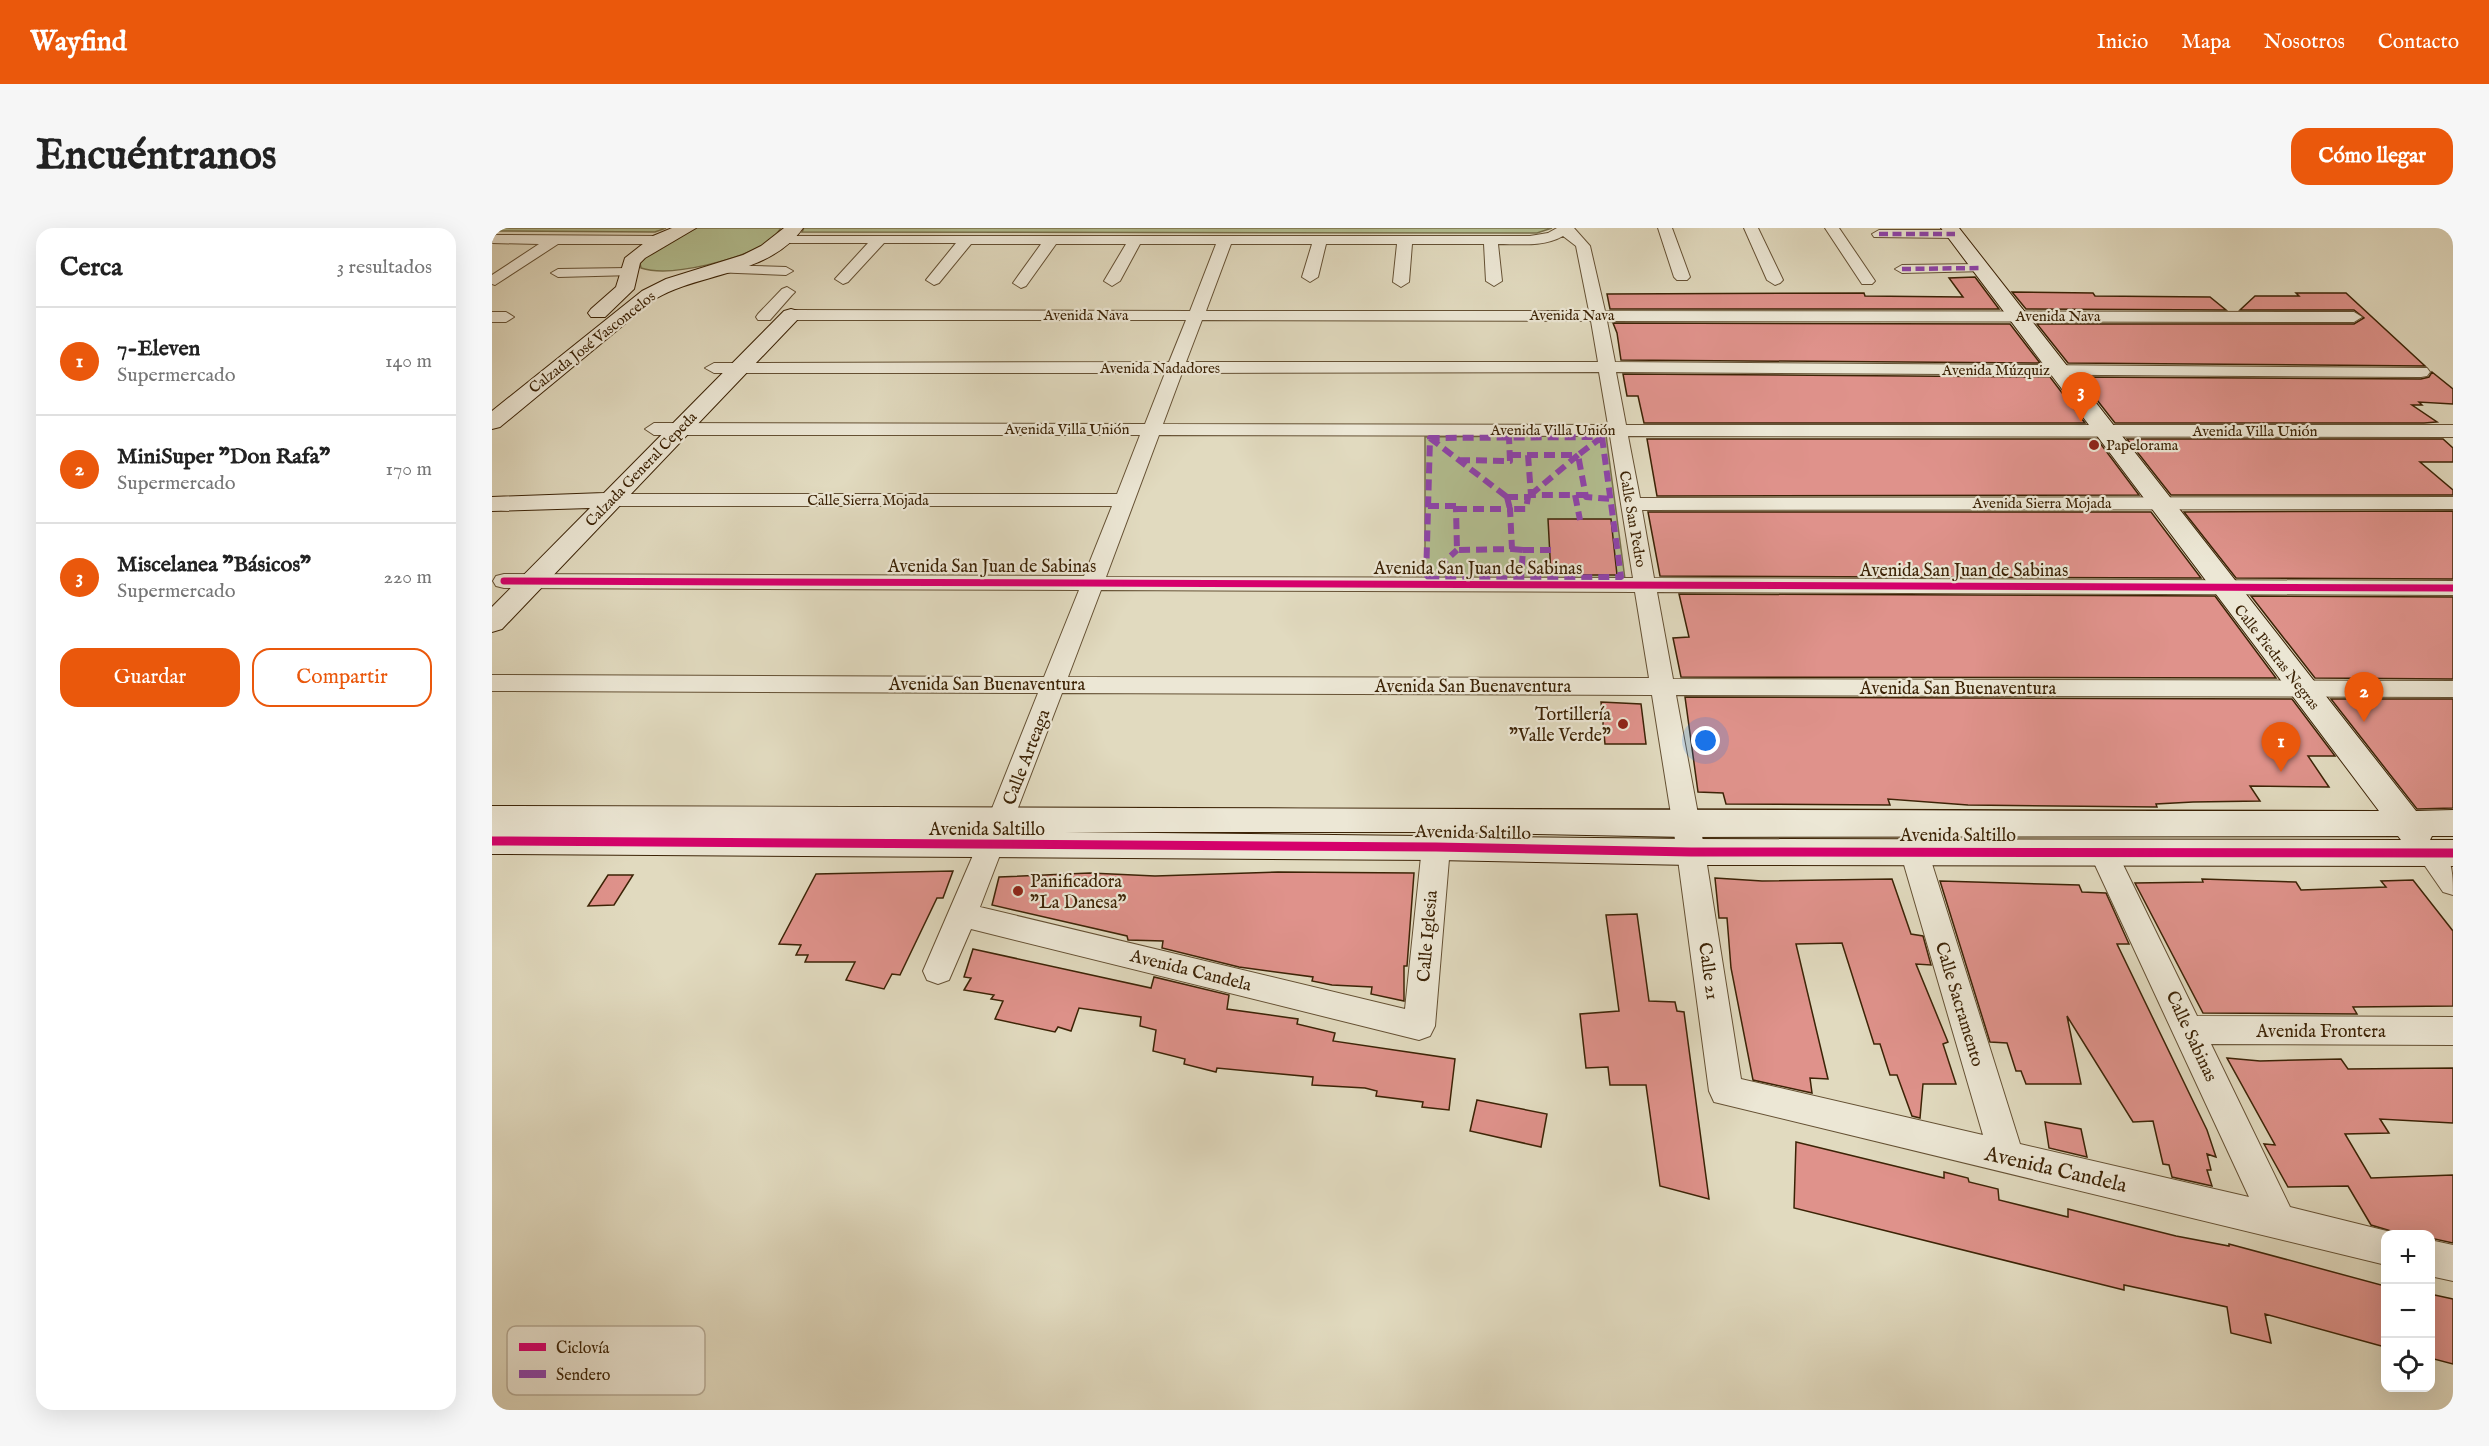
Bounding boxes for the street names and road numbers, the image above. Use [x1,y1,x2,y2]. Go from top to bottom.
street label: Calzada José Vasconcelos [525,287,659,398]
street label: Avenida Nava [1043,306,1129,325]
street label: Avenida Nava [1529,306,1615,325]
street label: Avenida Nava [2015,307,2101,326]
street label: Avenida Nadadores [1099,359,1220,378]
street label: Avenida Múzquiz [1941,361,2050,380]
street label: Calzada General Cepeda [582,407,702,531]
street label: Avenida Villa Unión [1003,420,1130,439]
street label: Avenida Villa Unión [1489,421,1616,440]
street label: Avenida Villa Unión [2191,422,2318,441]
street label: Calle San Pedro [1615,469,1650,569]
street label: Calle Sierra Mojada [807,491,929,510]
street label: Avenida Sierra Mojada [1972,494,2112,513]
street label: Avenida San Juan de Sabinas [887,556,1096,579]
street label: Avenida San Juan de Sabinas [1373,558,1582,581]
street label: Avenida San Juan de Sabinas [1859,560,2068,583]
street label: Calle Piedras Negras [2230,601,2324,714]
street label: Avenida San Buenaventura [888,674,1085,697]
street label: Avenida San Buenaventura [1374,676,1571,699]
street label: Avenida San Buenaventura [1859,678,2056,701]
street label: Calle Arteaga [999,706,1056,809]
street label: Avenida Saltillo [928,819,1045,842]
street label: Avenida Saltillo [1414,821,1531,846]
street label: Avenida Saltillo [1899,825,2016,848]
street label: Calle Iglesia [1413,889,1444,983]
street label: Calle Sacramento [1929,939,1989,1070]
street label: Calle 21 [1692,941,1723,1001]
street label: Avenida Candela [1127,945,1254,998]
street label: Calle Sabinas [2160,988,2222,1086]
street label: Avenida Frontera [2255,1021,2386,1044]
street label: Avenida Candela [1981,1141,2130,1200]

